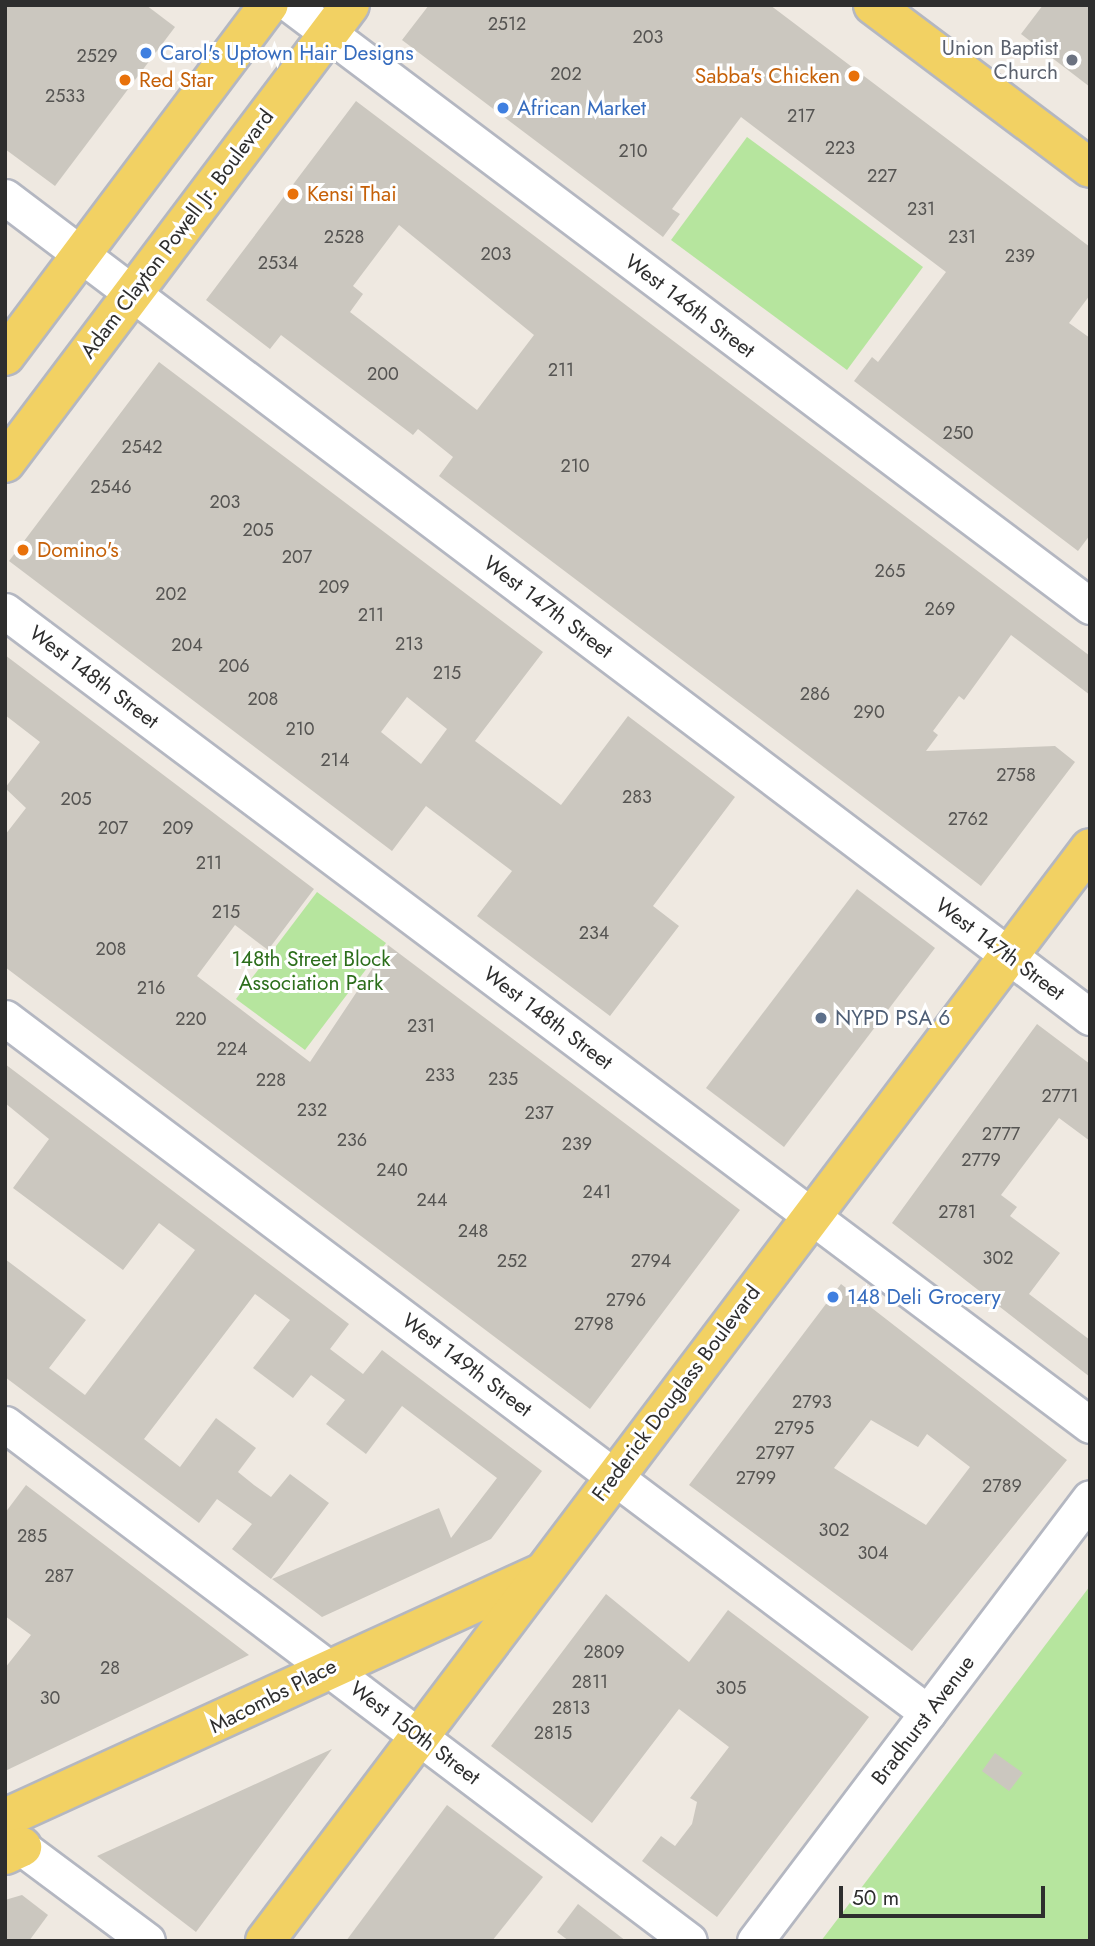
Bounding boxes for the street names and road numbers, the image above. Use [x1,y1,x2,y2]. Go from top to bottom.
street label: Adam Clayton Powell Jr. Boulevard [75,105,279,363]
street label: West 146th Street [620,249,760,363]
street label: West 147th Street [479,550,617,664]
street label: West 148th Street [24,620,164,734]
street label: West 147th Street [931,892,1069,1006]
street label: West 148th Street [478,961,618,1075]
street label: Frederick Douglass Boulevard [587,1280,765,1506]
street label: West 149th Street [397,1308,537,1422]
street label: Bradhurst Avenue [866,1650,980,1790]
street label: Macombs Place [205,1653,341,1739]
street label: West 150th Street [345,1676,485,1790]

